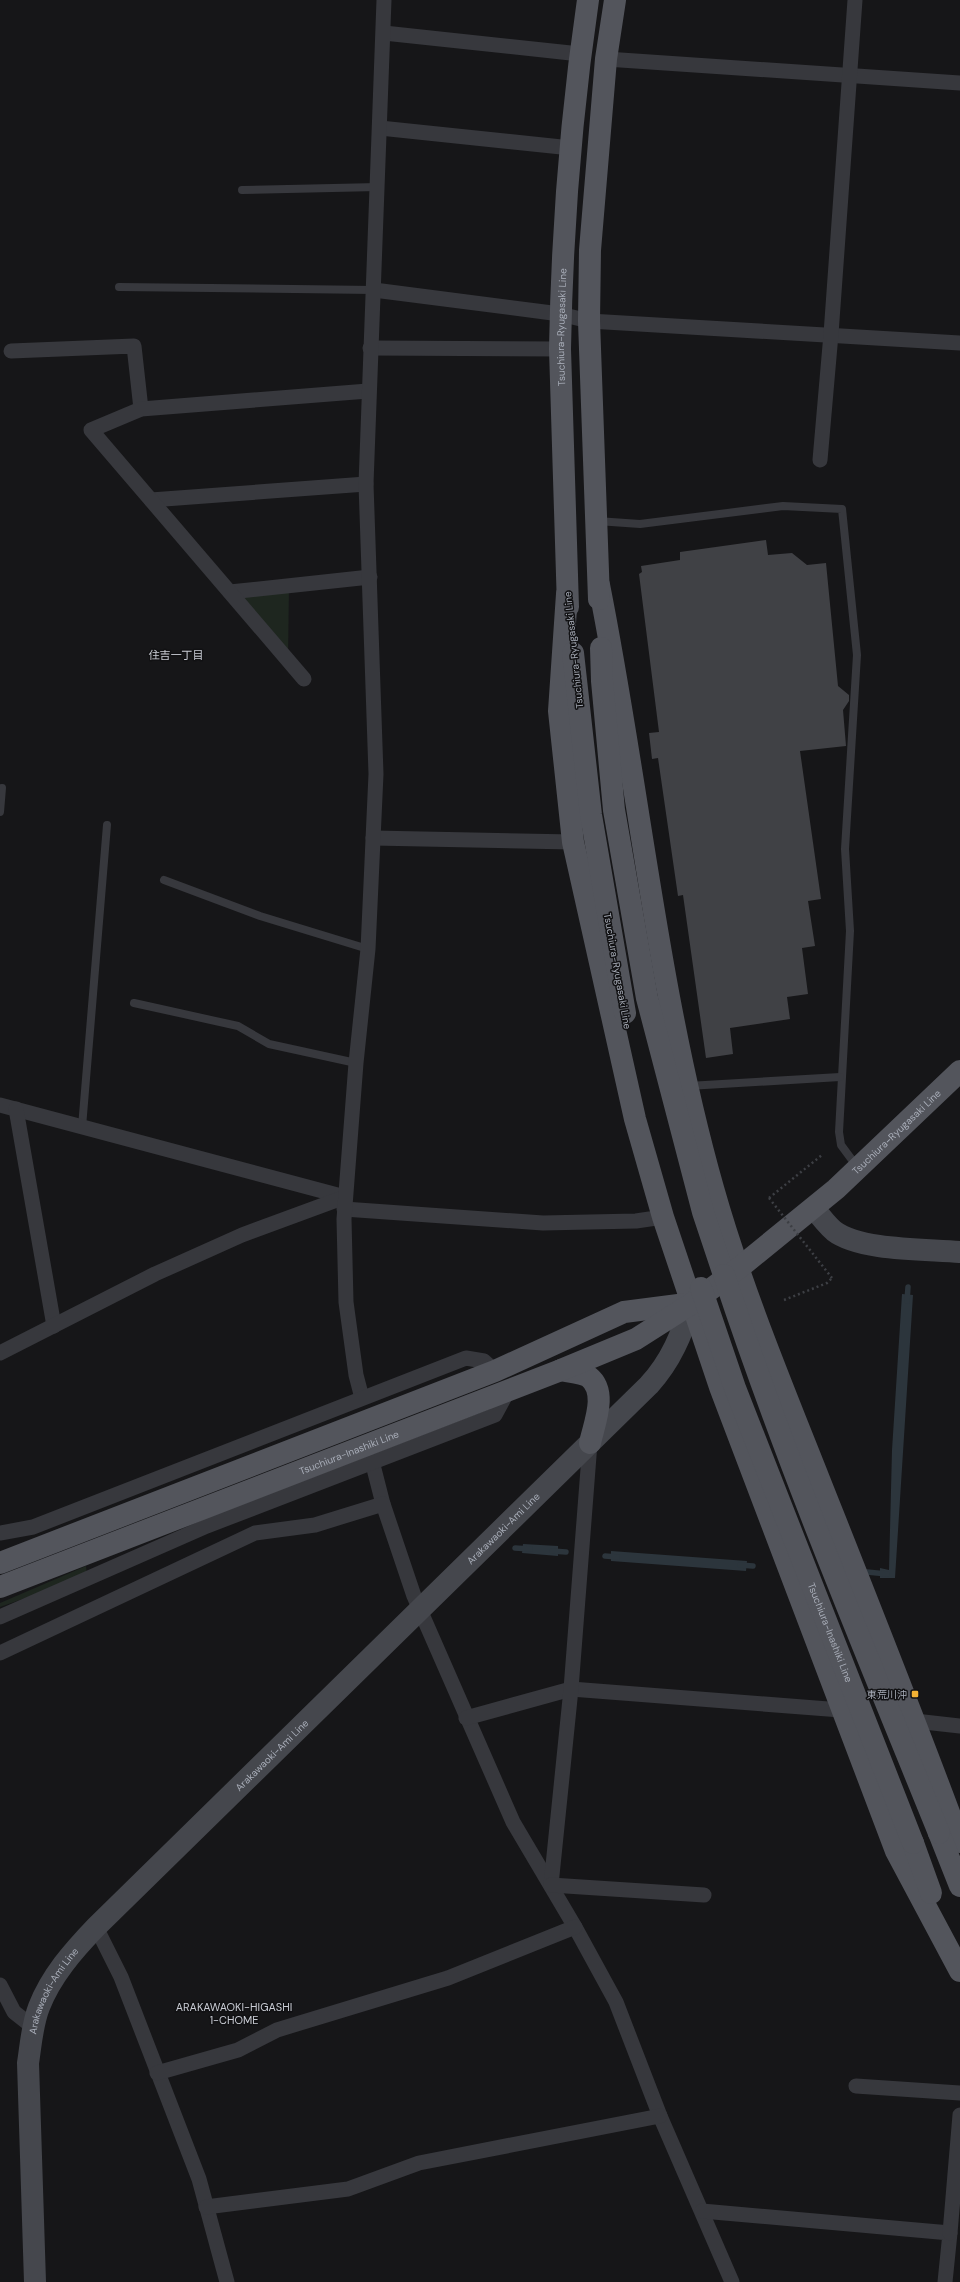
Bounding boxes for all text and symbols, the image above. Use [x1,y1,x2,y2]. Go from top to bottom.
street label: Tsuchiura-Ryugasaki Line [554,268,570,386]
street label: Tsuchiura-Ryugasaki Line [561,590,586,709]
district label: 住吉一丁目 [149,648,204,662]
street label: Tsuchiura-Ryugasaki Line [601,912,634,1030]
street label: Tsuchiura-Ryugasaki Line [849,1087,944,1177]
street label: Tsuchiura-Inashiki Line [297,1427,401,1478]
street label: Arakawaoki-Ami Line [464,1490,543,1567]
street label: Tsuchiura-Inashiki Line [805,1581,856,1684]
place label: 東荒川沖 [867,1688,907,1701]
marker: 東荒川沖 [910,1689,920,1699]
street label: Arakawaoki-Ami Line [233,1716,311,1794]
street label: Arakawaoki-Ami Line [26,1945,82,2035]
district label: ARAKAWAOKI-HIGASHI 1-CHOME [176,2000,292,2027]

